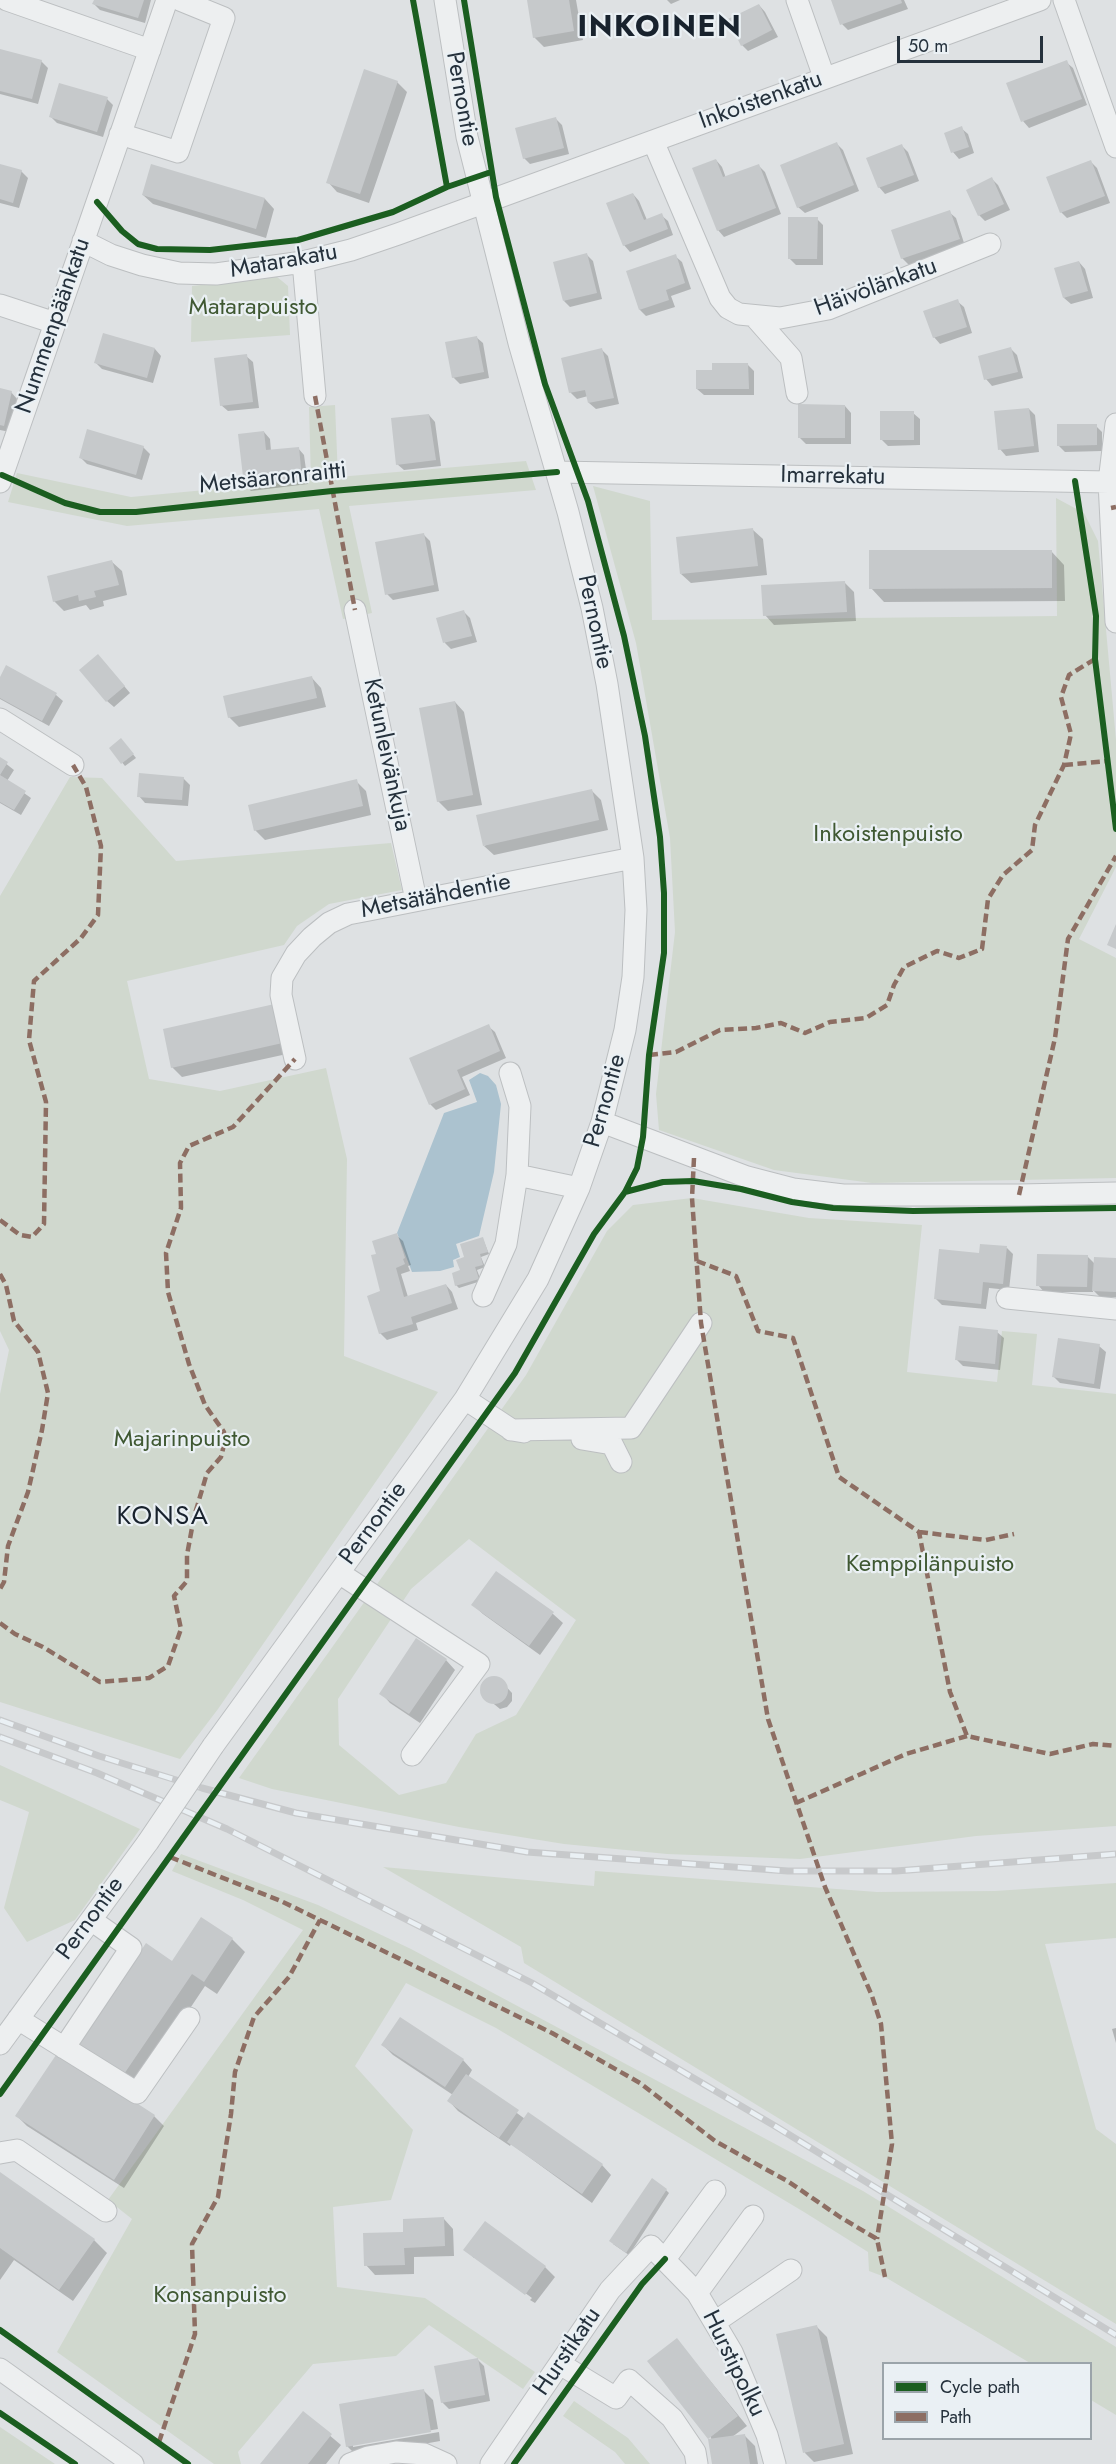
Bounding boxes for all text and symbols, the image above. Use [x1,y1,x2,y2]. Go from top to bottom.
district label: INKOINEN [578,11,742,47]
scale bar [900,24,1046,62]
text: 50 m [908,33,948,59]
street label: Pernontie [439,49,483,149]
street label: Inkoistenkatu [696,65,826,137]
street label: Nummenpäänkatu [10,235,98,417]
street label: Matarakatu [228,238,340,286]
street label: Häivölänkatu [811,252,941,324]
park label: Matarapuisto [188,294,318,322]
street label: Metsäaronraitti [198,457,348,501]
street label: Imarrekatu [780,462,886,492]
street label: Pernontie [570,572,618,672]
street label: Ketunleivänkuja [356,676,416,834]
park label: Inkoistenpuisto [813,821,963,849]
street label: Metsätähdentie [359,868,513,926]
street label: Pernontie [579,1051,633,1151]
park label: Majarinpuisto [114,1426,250,1454]
street label: Pernontie [334,1477,414,1571]
district label: KONSA [117,1502,209,1534]
park label: Kemppilänpuisto [846,1551,1014,1579]
street label: Pernontie [51,1872,131,1966]
park label: Konsanpuisto [153,2282,287,2310]
street label: Hurstikatu [528,2302,608,2402]
street label: Hurstipolku [695,2306,771,2422]
legend [882,2362,1092,2440]
text: Cycle path [940,2374,1020,2400]
text: Path [940,2404,972,2430]

